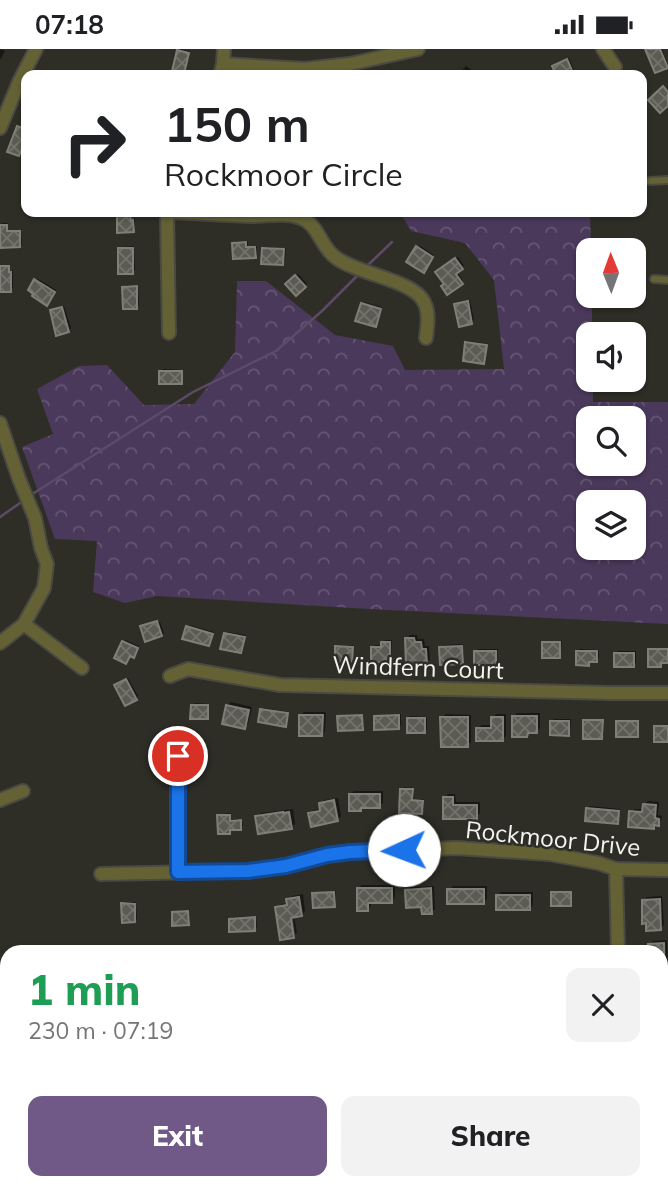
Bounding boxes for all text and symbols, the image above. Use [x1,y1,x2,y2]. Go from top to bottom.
text: 07:18 [35,8,104,41]
text: 150 m [164,93,310,154]
icon: right [49,98,140,189]
text: Rockmoor Circle [164,154,403,194]
north arrow [576,238,646,308]
map controls [576,238,646,560]
button: sound [576,322,646,392]
button: search [576,406,646,476]
button: layers [576,490,646,560]
street label: Windfern Court [332,649,504,685]
pin [148,726,208,786]
icon: arrive [159,737,197,775]
position arrow [367,813,441,887]
street label: Rockmoor Drive [464,814,642,862]
text: 1 min [28,963,141,1016]
button: close [566,968,640,1042]
text: 230 m · 07:19 [28,1016,173,1045]
button: Exit [28,1096,327,1176]
button: Share [341,1096,640,1176]

